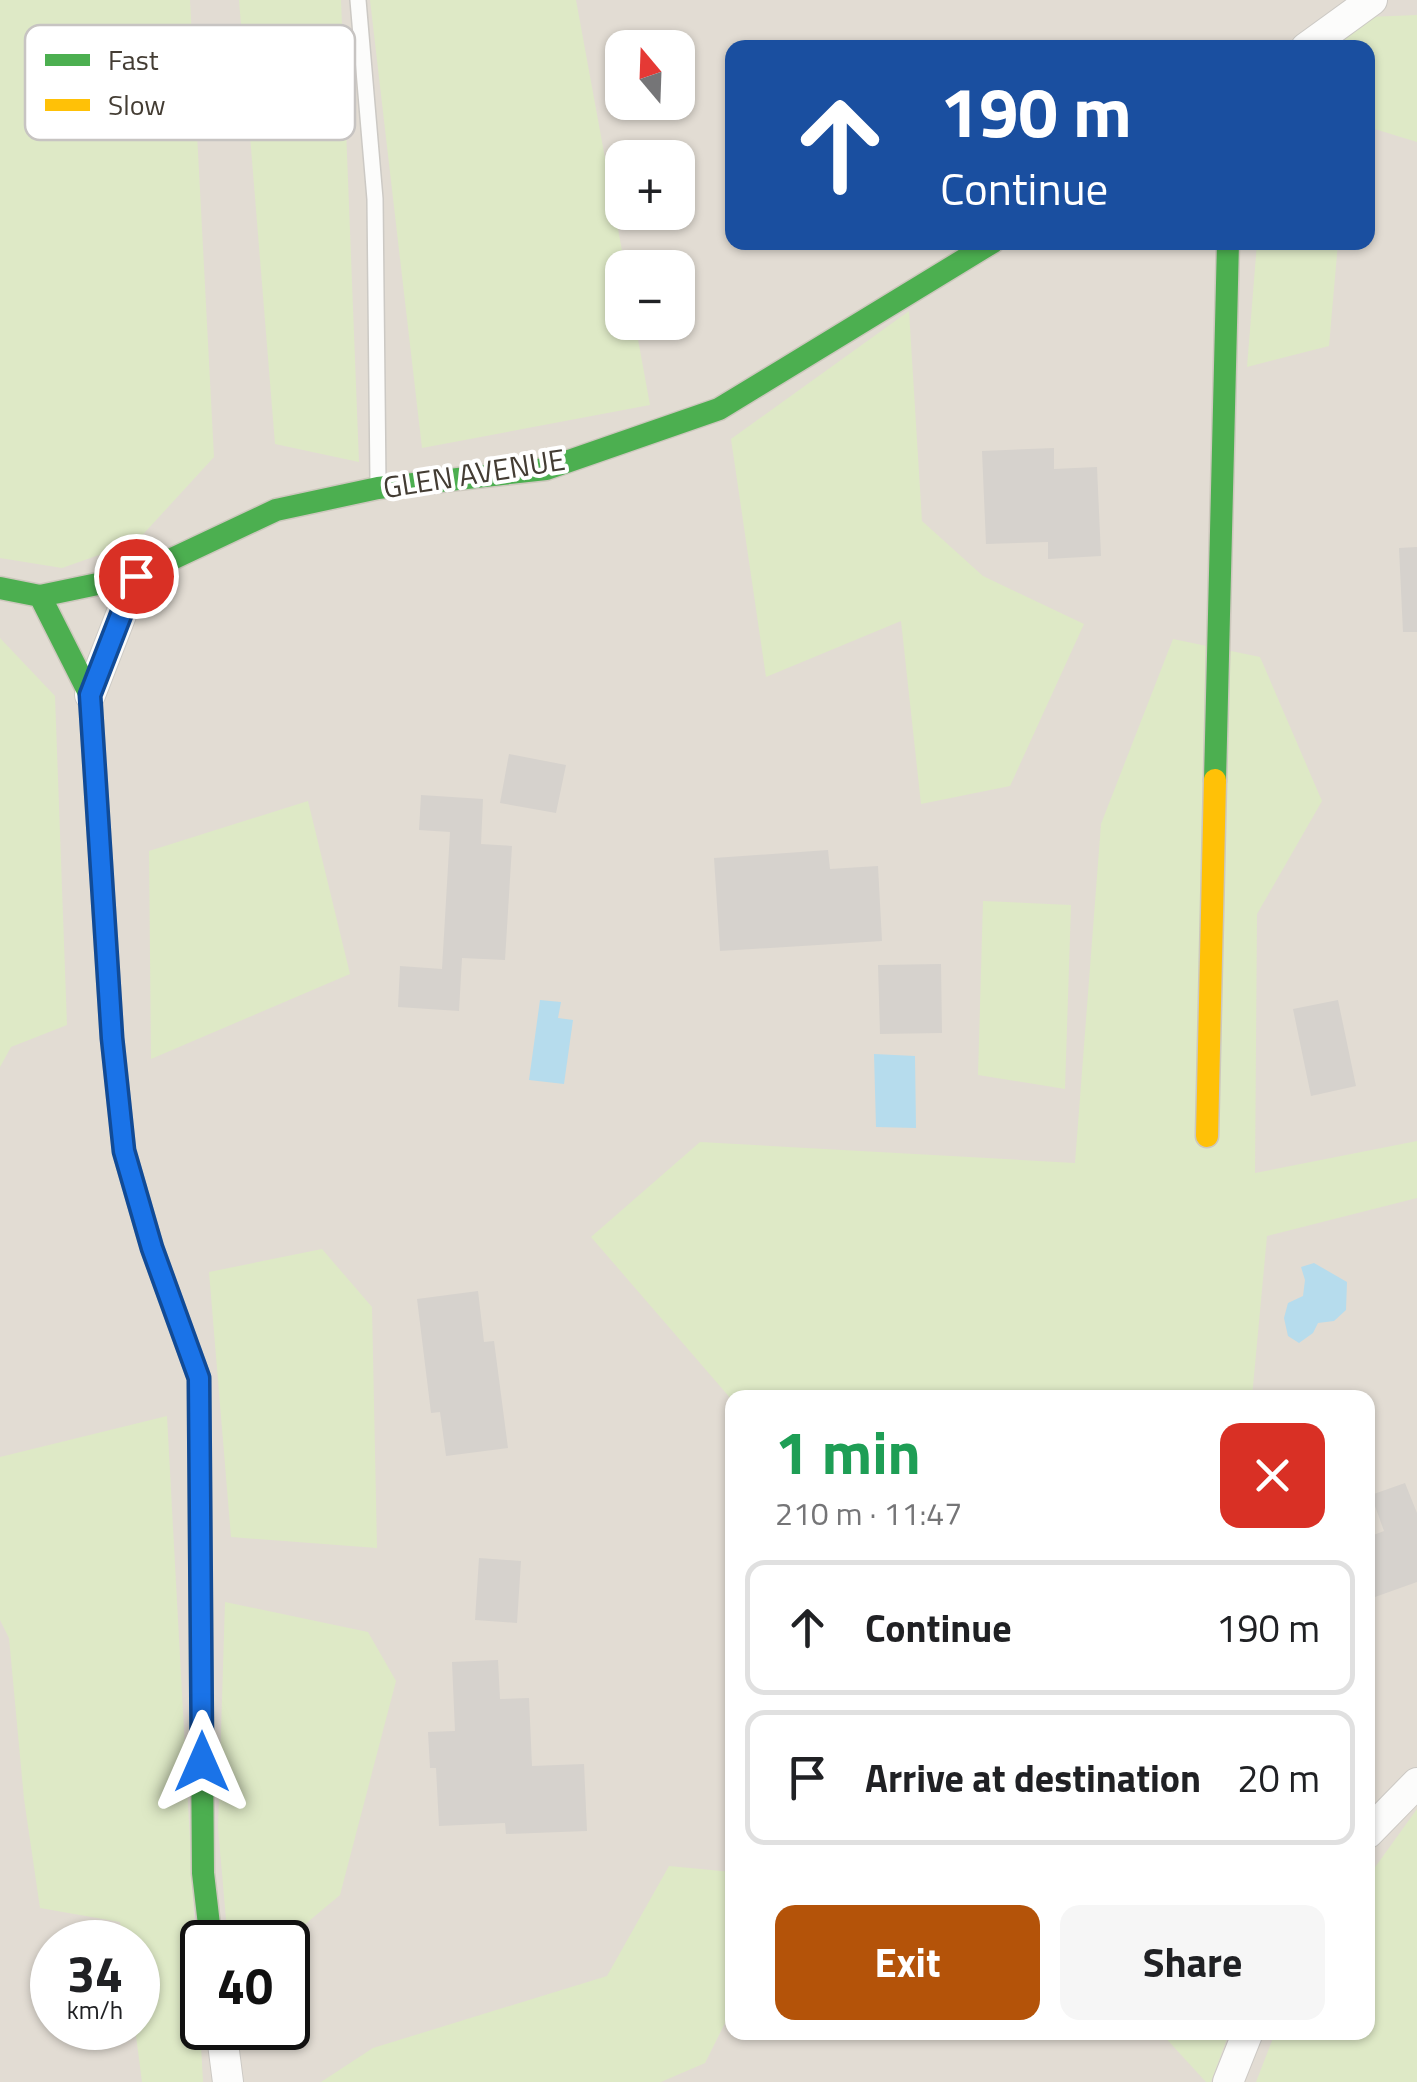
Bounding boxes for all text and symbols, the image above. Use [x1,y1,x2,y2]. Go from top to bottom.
legend [25,25,355,140]
north arrow [605,30,695,120]
map controls [605,30,695,340]
text: Fast [108,38,159,81]
text: 190 m [940,58,1132,164]
icon: ahead [775,80,905,210]
text: Slow [108,83,166,126]
button: + [605,140,695,230]
text: Continue [940,154,1108,222]
button: − [605,250,695,340]
street label: GLEN AVENUE [380,436,568,510]
pin [94,534,179,619]
icon: arrive [109,549,164,604]
text: 1 min [775,1406,921,1497]
button: close [1220,1423,1325,1528]
text: 210 m · 11:47 [775,1489,962,1537]
text: Continue [865,1599,1012,1657]
text: 190 m [1216,1599,1320,1657]
icon: ahead [780,1600,835,1655]
position arrow [150,1710,254,1814]
text: Arrive at destination [865,1749,1201,1807]
text: 20 m [1237,1749,1320,1807]
icon: arrive [780,1750,835,1805]
button: Exit [775,1905,1040,2020]
button: Share [1060,1905,1325,2020]
speed limit sign: 40 [180,1920,310,2050]
text: 34 [67,1935,123,2011]
text: km/h [67,1991,123,2029]

